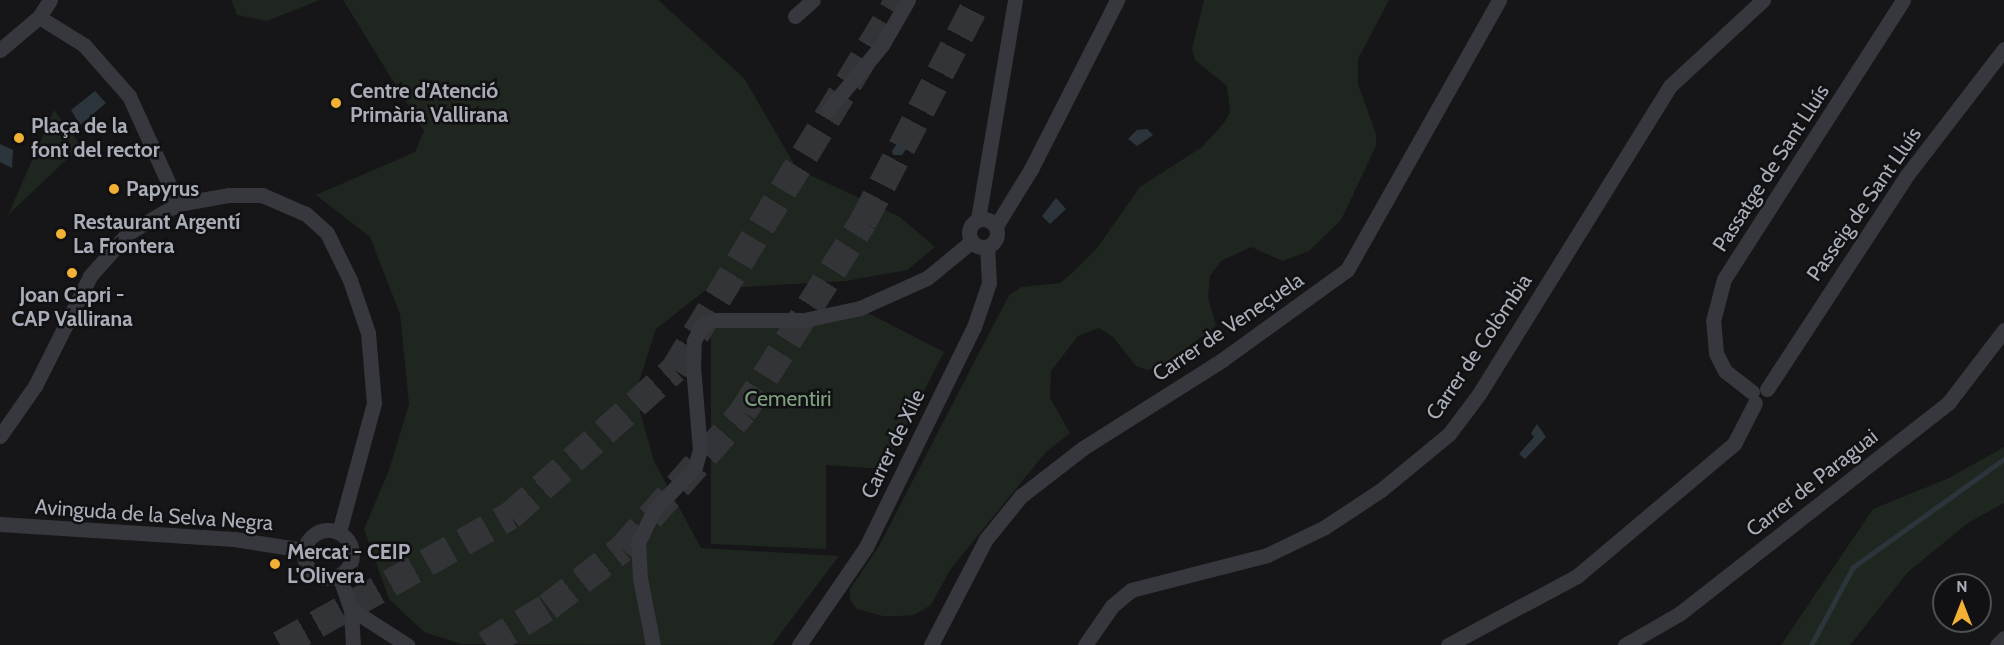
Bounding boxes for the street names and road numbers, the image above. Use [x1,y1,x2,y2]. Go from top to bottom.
street label: Passatge de Sant Lluís [1707,80,1835,256]
street label: Passeig de Sant Lluís [1801,122,1927,286]
street label: Carrer de Veneçuela [1148,267,1308,387]
street label: Carrer de Colòmbia [1421,269,1537,425]
street label: Carrer de Xile [856,385,930,503]
street label: Carrer de Paraguai [1741,424,1883,542]
street label: Avinguda de la Selva Negra [34,494,274,536]

